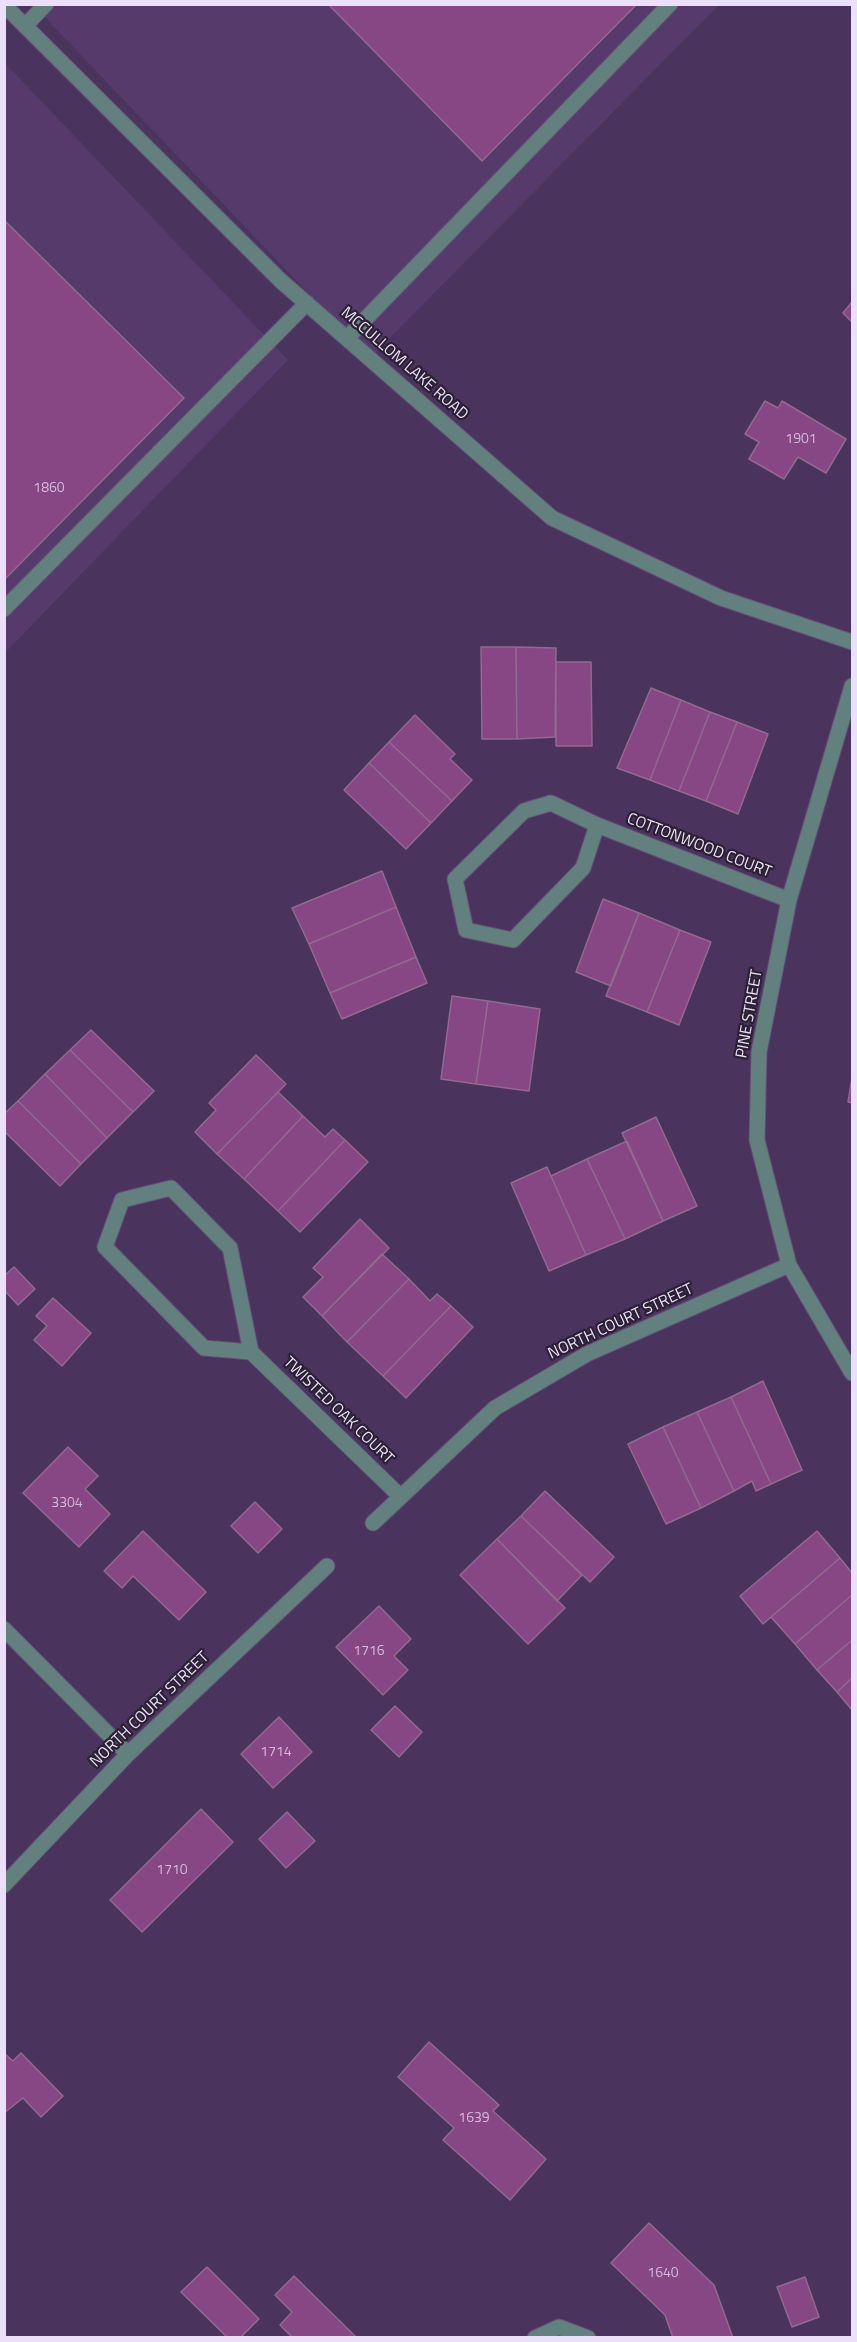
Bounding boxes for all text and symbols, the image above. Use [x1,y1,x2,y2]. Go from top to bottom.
street label: MCCULLOM LAKE ROAD [336,304,472,424]
house number: 1901 [785,432,817,448]
house number: 1860 [33,481,65,497]
street label: COTTONWOOD COURT [624,810,774,882]
street label: PINE STREET [733,968,767,1060]
street label: NORTH COURT STREET [545,1280,697,1364]
street label: TWISTED OAK COURT [279,1353,397,1469]
house number: 3304 [51,1496,83,1512]
house number: 1716 [353,1644,385,1660]
street label: NORTH COURT STREET [87,1648,213,1772]
house number: 1714 [260,1745,292,1761]
house number: 1710 [156,1863,188,1879]
house number: 1639 [458,2111,490,2127]
house number: 1640 [647,2266,679,2282]

